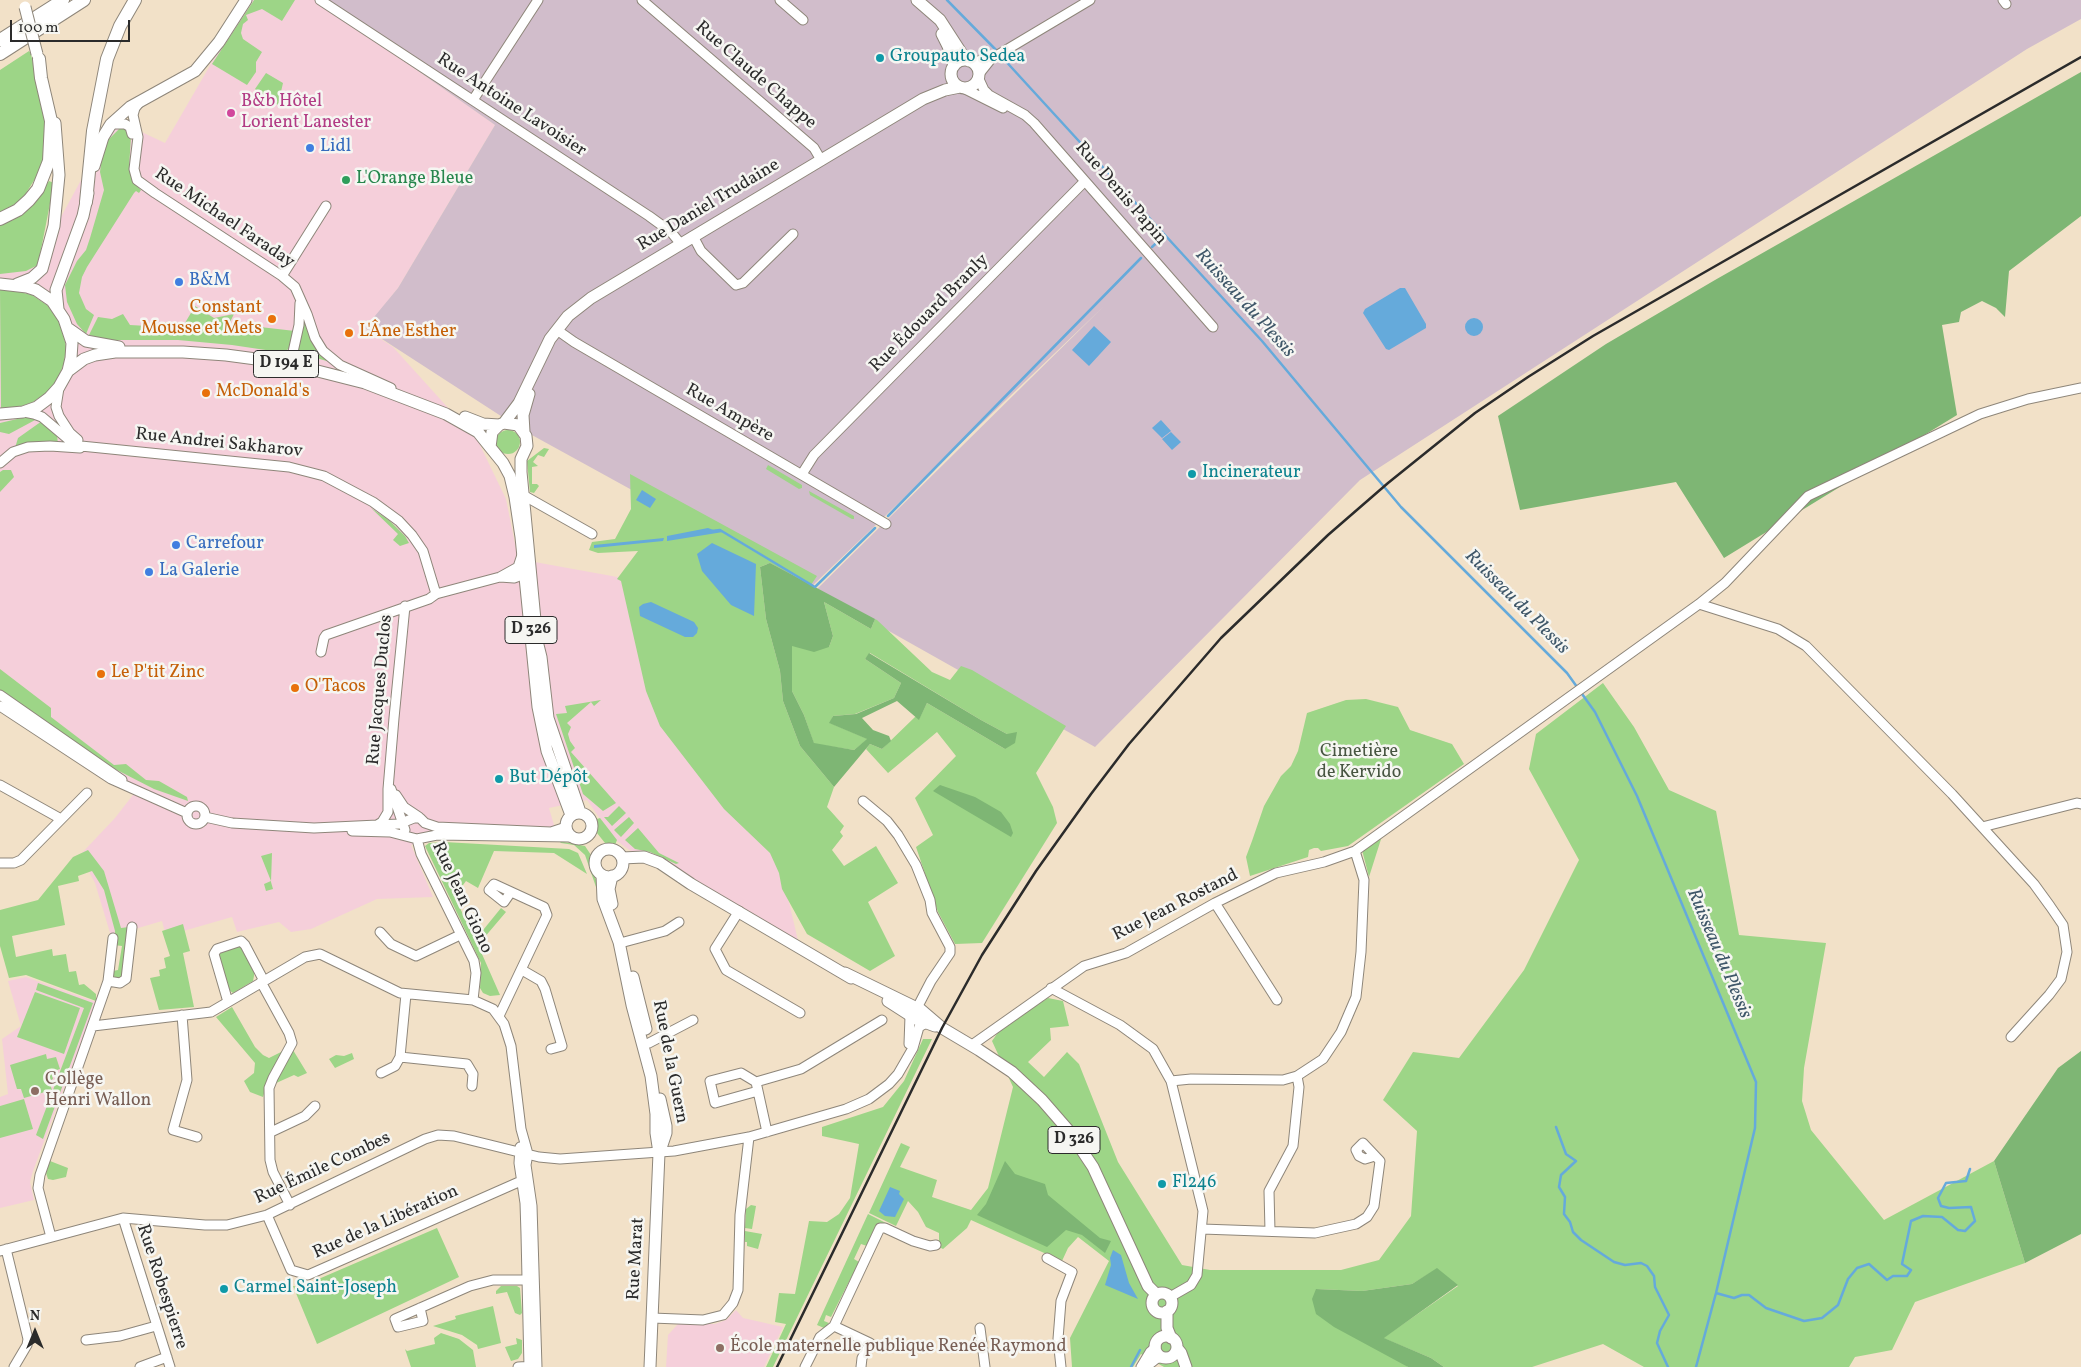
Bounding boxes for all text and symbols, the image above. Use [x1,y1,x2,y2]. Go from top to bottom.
scale bar [12,10,132,42]
street label: Rue Claude Chappe [690,17,820,135]
text: 100 m [18,18,58,39]
place label: Groupauto Sedea [890,47,1025,69]
street label: Rue Antoine Lavoisier [432,50,590,162]
marker: Groupauto Sedea [874,52,886,64]
place label: B&b Hôtel Lorient Lanester [241,92,371,134]
marker: B&b Hôtel Lorient Lanester [225,107,237,119]
place label: Lidl [320,137,351,159]
street label: Rue Denis Papin [1069,138,1171,250]
marker: Lidl [304,142,316,154]
street label: Rue Daniel Trudaine [634,155,784,257]
street label: Rue Michael Faraday [150,164,298,274]
place label: L'Orange Bleue [356,169,473,191]
marker: L'Orange Bleue [340,174,352,186]
water label: Ruisseau du Plessis [1189,245,1299,363]
street label: Rue Édouard Branly [866,250,994,378]
place label: B&M [189,271,230,293]
marker: B&M [173,276,185,288]
place label: Constant Mousse et Mets [141,298,262,340]
marker: Constant Mousse et Mets [266,313,278,325]
place label: L'Âne Esther [359,322,456,344]
marker: L'Âne Esther [343,327,355,339]
road number: D 194 E [254,350,318,378]
street label: Rue Ampère [681,380,777,448]
place label: McDonald's [216,382,310,404]
marker: McDonald's [200,387,212,399]
street label: Rue Andrei Sakharov [134,424,304,464]
place label: Incinerateur [1202,463,1300,485]
marker: Incinerateur [1186,468,1198,480]
place label: Carrefour [186,534,264,556]
marker: Carrefour [170,539,182,551]
water label: Ruisseau du Plessis [1459,546,1573,660]
place label: La Galerie [159,561,239,583]
marker: La Galerie [143,566,155,578]
street label: Rue Jacques Duclos [364,614,398,766]
road number: D 326 [505,616,557,644]
place label: Le P'tit Zinc [111,663,204,685]
marker: Le P'tit Zinc [95,668,107,680]
place label: O'Tacos [305,677,366,699]
marker: O'Tacos [289,682,301,694]
park label: Cimetière de Kervido [1317,742,1401,784]
place label: But Dépôt [509,768,588,790]
marker: But Dépôt [493,773,505,785]
street label: Rue Jean Giono [426,839,496,957]
street label: Rue Jean Rostand [1110,865,1242,947]
water label: Ruisseau du Plessis [1680,886,1756,1022]
street label: Rue de la Guern [646,999,692,1125]
place label: Collège Henri Wallon [45,1070,151,1112]
marker: Collège Henri Wallon [29,1085,41,1097]
road number: D 326 [1048,1126,1100,1154]
street label: Rue Émile Combes [252,1128,394,1210]
place label: Fl246 [1172,1173,1216,1195]
marker: Fl246 [1156,1178,1168,1190]
street label: Rue de la Libération [310,1181,462,1265]
street label: Rue Marat [624,1217,650,1301]
street label: Rue Robespierre [131,1222,191,1352]
place label: Carmel Saint-Joseph [234,1278,397,1300]
marker: Carmel Saint-Joseph [218,1283,230,1295]
north arrow [10,1307,60,1357]
text: N [30,1307,40,1326]
place label: École maternelle publique Renée Raymond [730,1337,1067,1359]
marker: École maternelle publique Renée Raymond [714,1342,726,1354]

